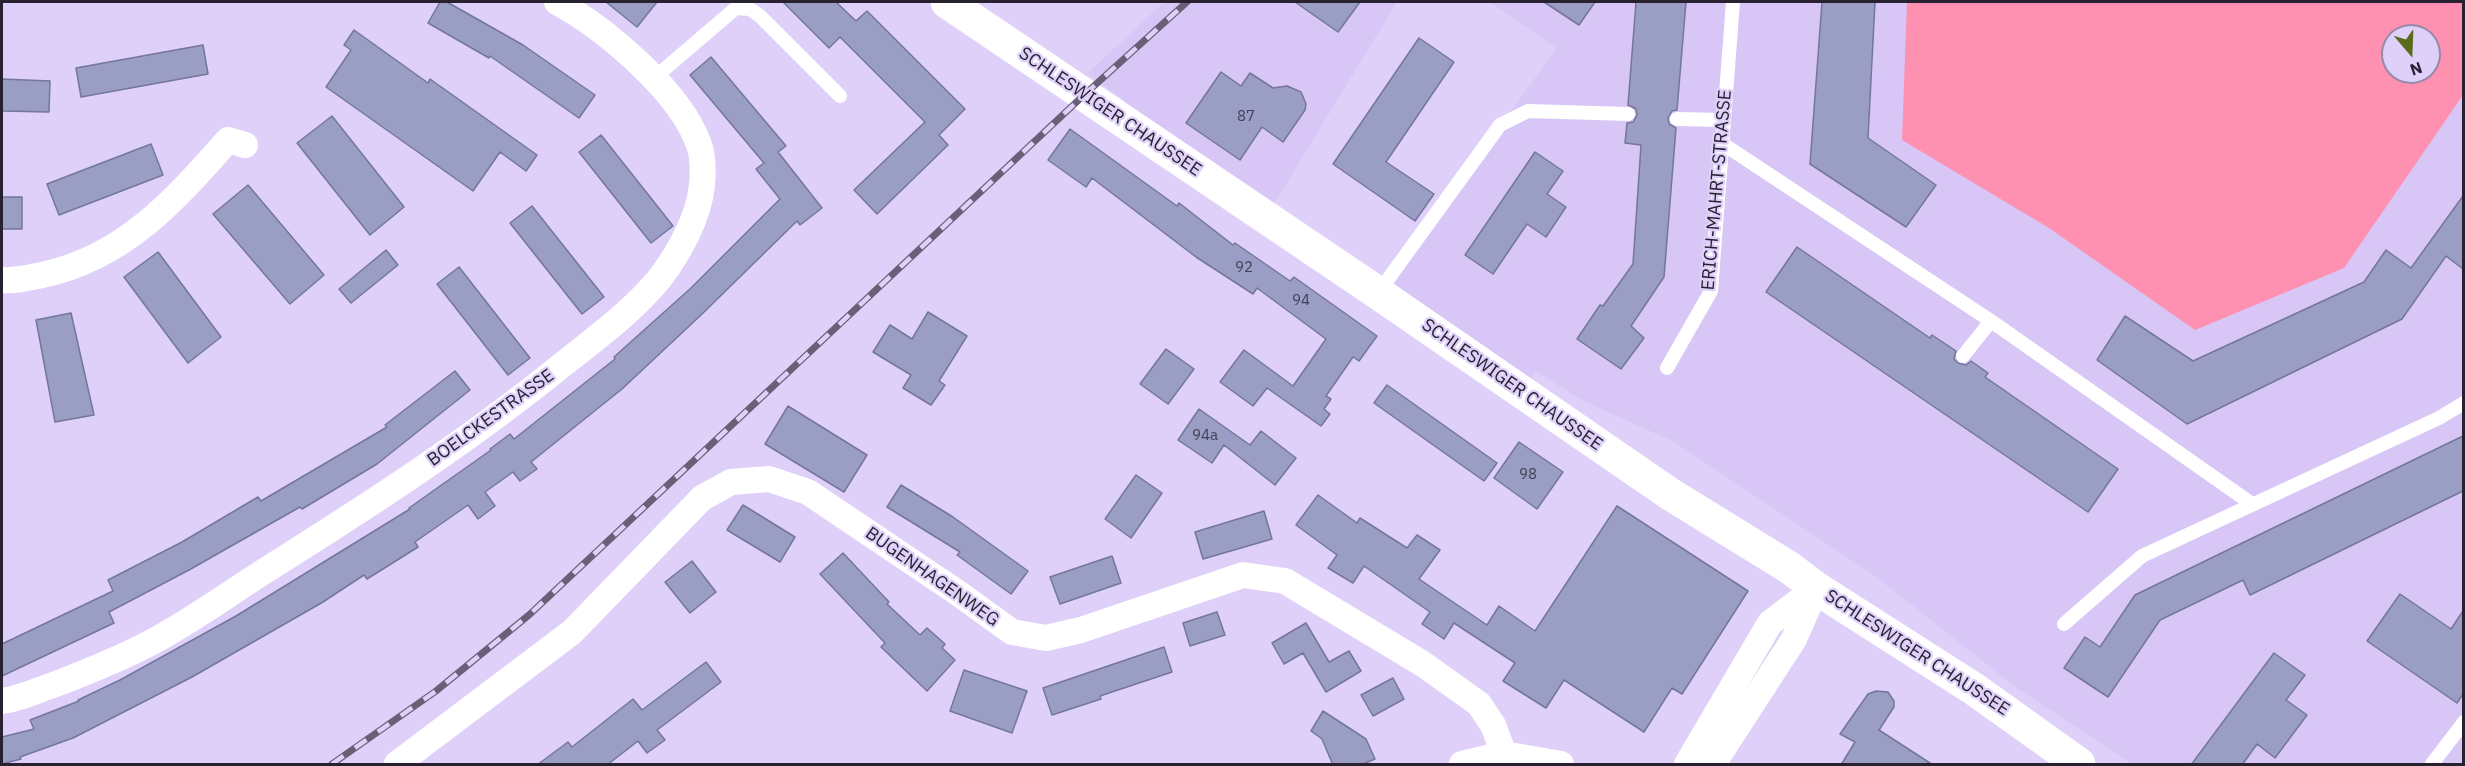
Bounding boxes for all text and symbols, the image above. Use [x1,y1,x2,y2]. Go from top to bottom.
north arrow [2381,24,2441,84]
street label: SCHLESWIGER CHAUSSEE [1015,43,1205,181]
text: N [2407,58,2425,80]
street label: ERICH-MAHRT-STRASSE [1697,89,1737,291]
house number: 87 [1237,108,1255,126]
house number: 92 [1235,259,1253,277]
house number: 94 [1292,292,1310,310]
street label: SCHLESWIGER CHAUSSEE [1418,314,1606,456]
street label: BOELCKESTRASSE [423,365,559,471]
house number: 94a [1192,427,1218,445]
house number: 98 [1519,466,1537,484]
street label: BUGENHAGENWEG [861,523,1003,631]
street label: SCHLESWIGER CHAUSSEE [1821,585,2013,721]

